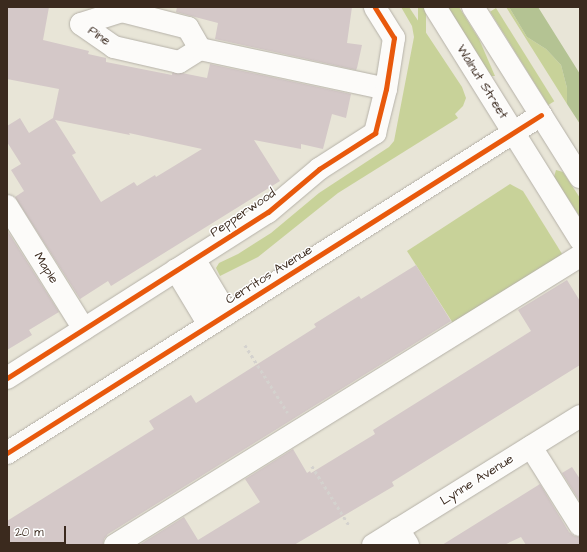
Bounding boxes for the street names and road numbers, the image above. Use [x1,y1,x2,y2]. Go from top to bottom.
street label: Pine [85,23,113,49]
street label: Walnut Street [453,42,511,122]
street label: Pepperwood [207,185,279,241]
street label: Cerritos Avenue [223,242,315,308]
street label: Maple [30,250,62,286]
street label: Lynne Avenue [437,451,517,509]

